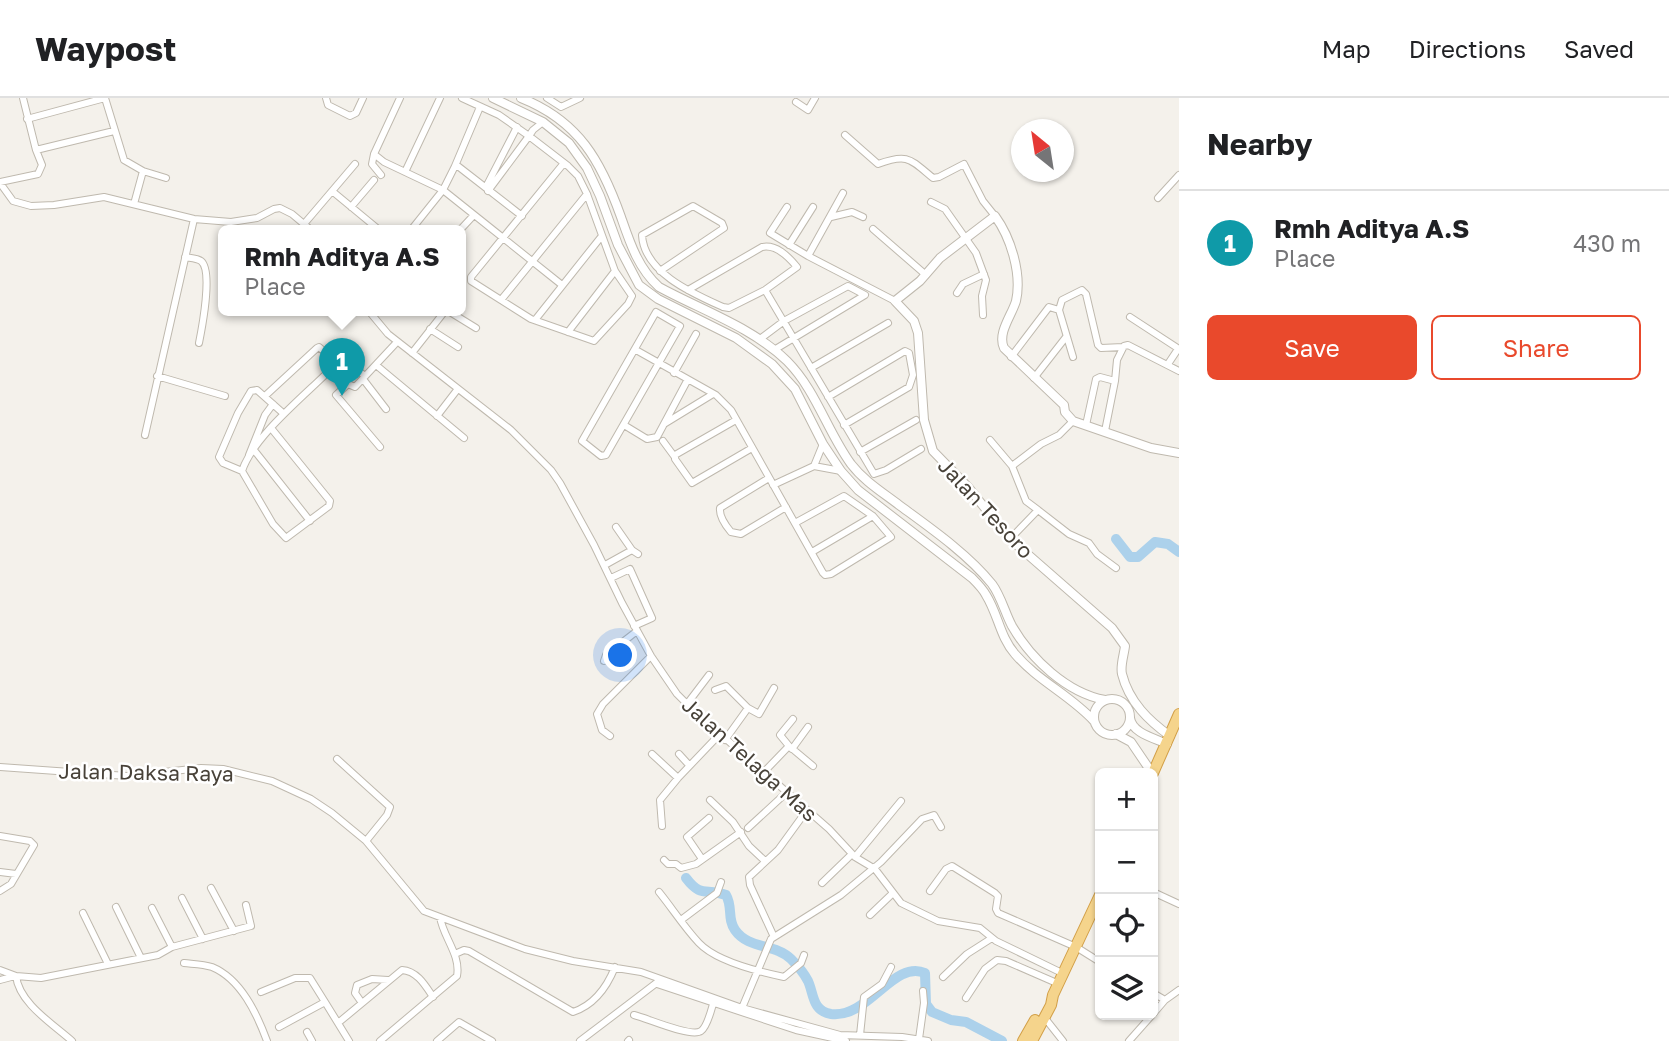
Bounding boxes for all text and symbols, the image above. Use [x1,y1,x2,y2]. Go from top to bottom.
text: Waypost [35,29,176,68]
text: Map [1322,34,1371,63]
text: Directions [1409,34,1526,63]
text: Saved [1564,34,1634,63]
north arrow [1011,119,1074,182]
text: Nearby [1207,126,1312,162]
text: Rmh Aditya A.S [1274,213,1470,244]
popup [218,225,466,316]
text: 1 [1224,229,1236,257]
text: 430 m [1573,229,1641,257]
text: Rmh Aditya A.S [244,241,440,272]
text: Place [1274,244,1335,272]
text: Place [244,272,306,300]
button: Save [1207,315,1417,380]
button: Share [1431,315,1641,380]
pin: 1 [319,338,365,396]
street label: Jalan Tesoro [933,452,1039,564]
your location [603,638,637,672]
street label: Jalan Telaga Mas [677,691,823,827]
street label: Jalan Daksa Raya [58,757,234,787]
map controls [1095,768,1158,1020]
button: + [1095,768,1158,831]
button: − [1095,831,1158,894]
button: locate [1095,894,1158,957]
button: layers [1095,957,1158,1020]

